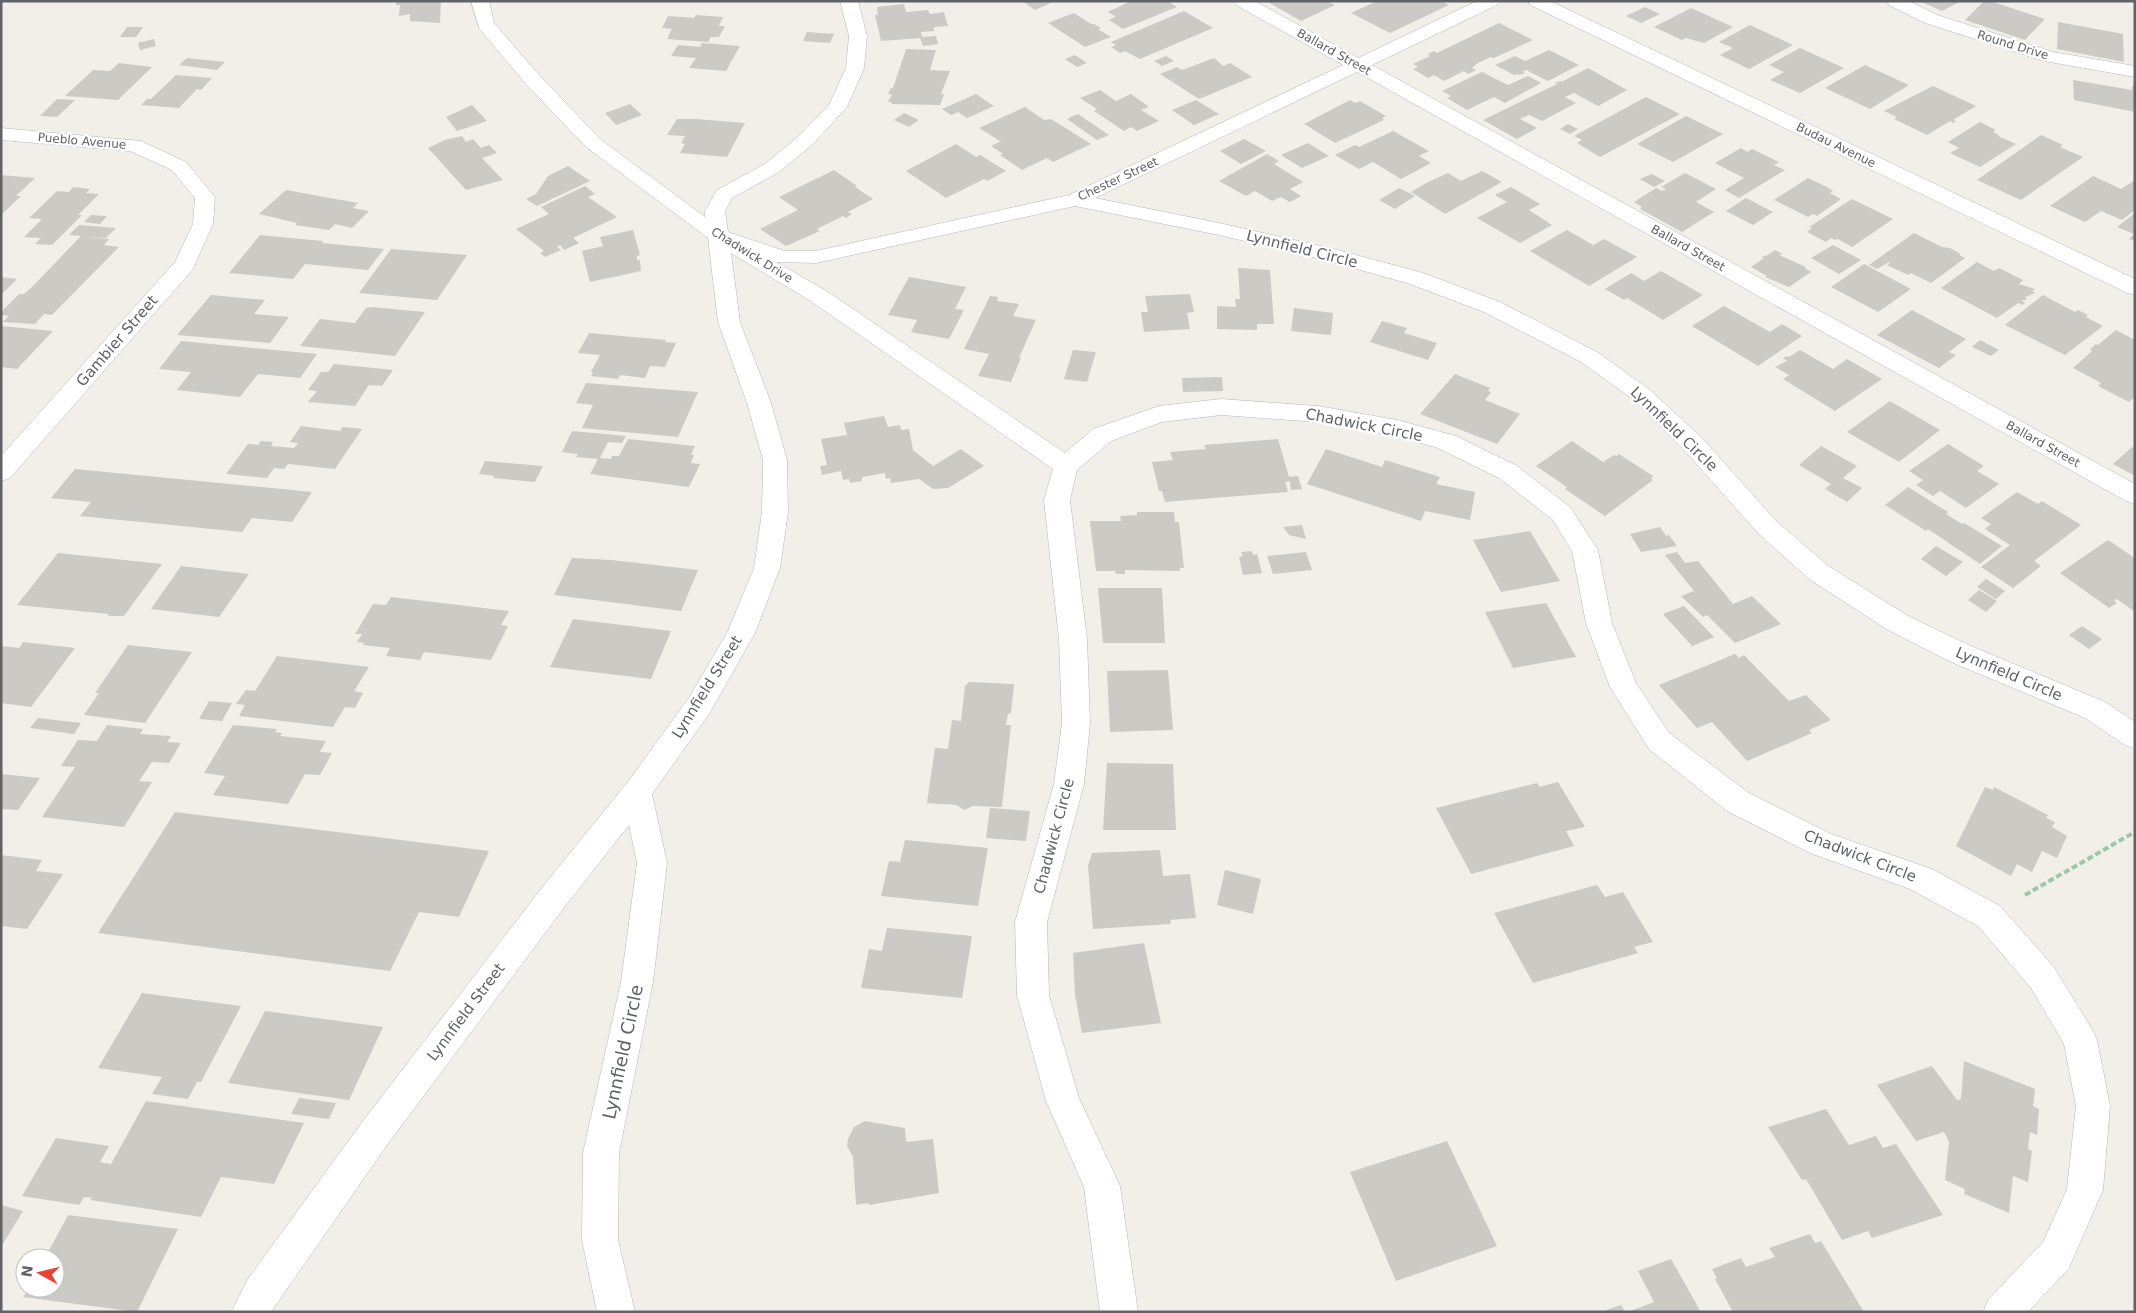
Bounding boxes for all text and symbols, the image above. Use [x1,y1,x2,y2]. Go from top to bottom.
street label: Ballard Street [1295,26,1374,78]
street label: Round Drive [1976,28,2050,62]
street label: Budau Avenue [1794,120,1878,170]
street label: Pueblo Avenue [37,130,127,152]
street label: Chester Street [1076,154,1161,204]
street label: Ballard Street [1649,222,1728,274]
street label: Chadwick Drive [709,224,795,286]
street label: Lynnfield Circle [1244,226,1360,272]
street label: Gambier Street [73,292,162,390]
street label: Lynnfield Circle [1627,383,1721,475]
street label: Chadwick Circle [1304,405,1424,445]
street label: Ballard Street [2004,418,2083,470]
street label: Lynnfield Street [668,632,746,742]
street label: Lynnfield Circle [1953,643,2065,705]
street label: Chadwick Circle [1030,776,1078,896]
street label: Chadwick Circle [1801,826,1919,886]
street label: Lynnfield Street [423,960,509,1064]
street label: Lynnfield Circle [598,983,647,1121]
north arrow [15,1248,65,1298]
text: N [18,1264,36,1278]

